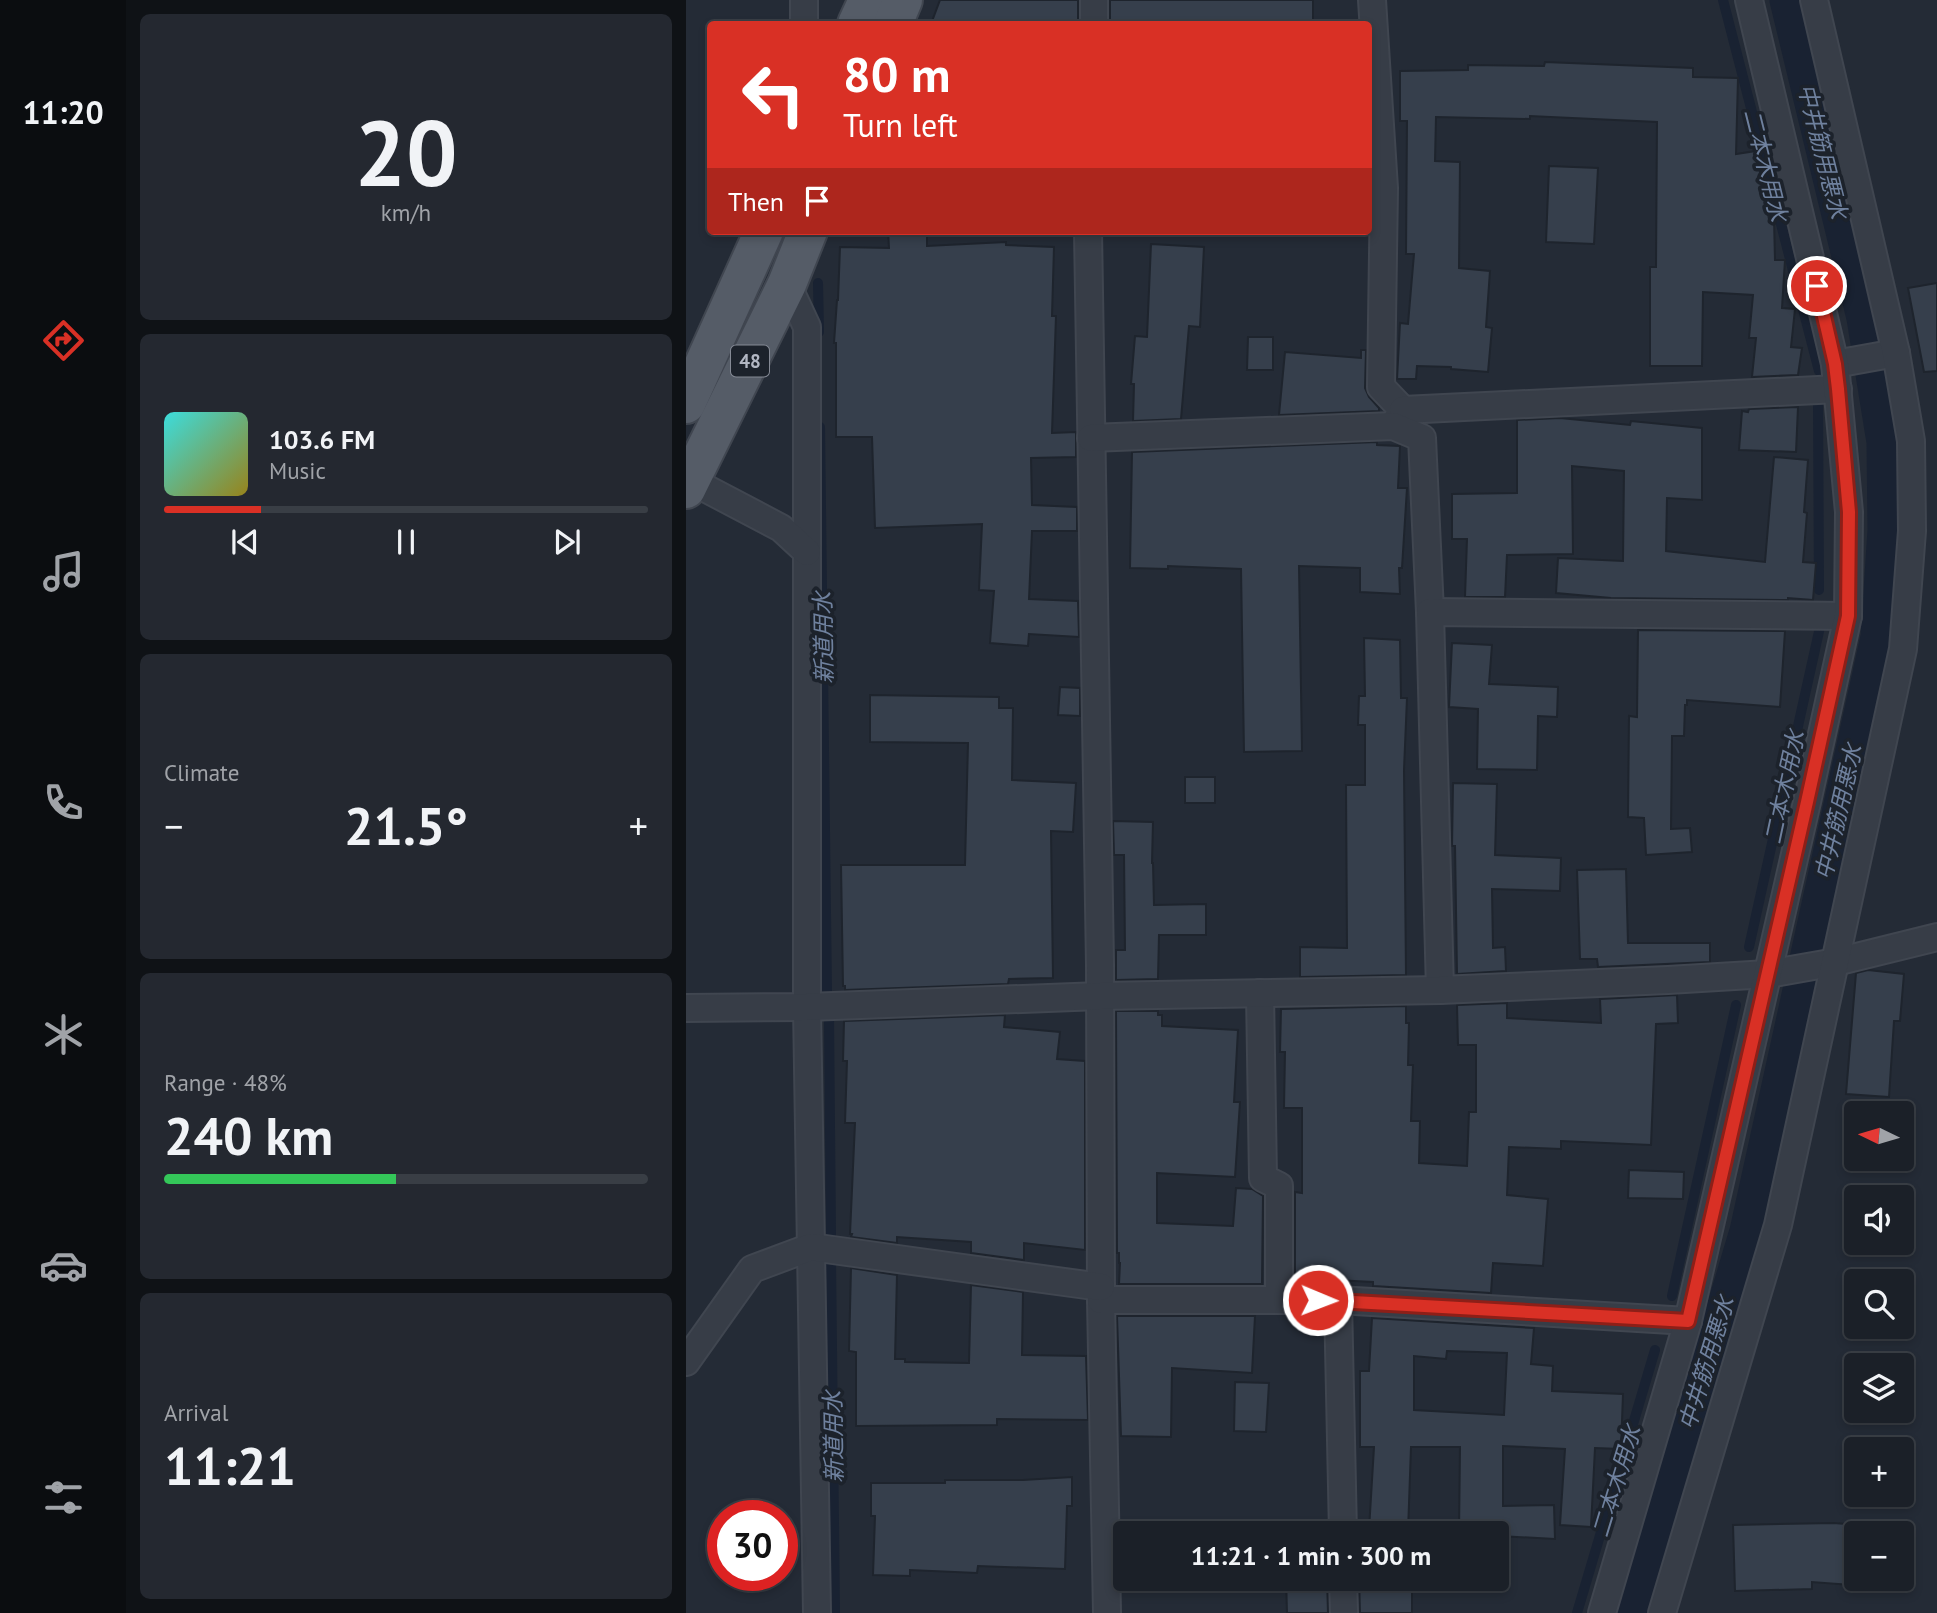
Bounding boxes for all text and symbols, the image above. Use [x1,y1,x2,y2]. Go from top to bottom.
text: 80 m [843,42,950,106]
icon: left [728,49,819,140]
water label: 中井筋用悪水 [1792,81,1854,224]
text: 11:20 [22,91,104,133]
text: 20 [354,93,458,211]
text: Turn left [843,104,958,146]
water label: 二本木用水 [1738,106,1795,227]
icon: arrive [798,182,836,220]
text: Then [728,185,784,218]
text: km/h [381,198,431,227]
pin [1787,256,1847,316]
icon: arrive [1798,267,1836,305]
icon: directions [39,316,88,365]
road number: 48 [731,346,769,376]
text: 103.6 FM [269,423,375,456]
text: Music [269,456,326,485]
icon: previous [226,523,264,561]
icon: pause [387,523,425,561]
icon: next [548,523,586,561]
icon: music [39,547,88,596]
water label: 新道用水 [808,589,838,684]
water label: 二本木用水 [1758,725,1811,846]
water label: 中井筋用悪水 [1808,739,1868,882]
text: Climate [164,758,239,787]
icon: phone [39,778,88,827]
text: 21.5° [344,792,468,859]
text: − [164,801,183,850]
text: + [629,801,648,850]
icon: climate [39,1010,88,1059]
text: Range · 48% [164,1068,287,1097]
north arrow [1844,1101,1914,1171]
map controls [1844,1101,1914,1591]
text: 240 km [164,1102,333,1169]
button: sound [1844,1185,1914,1255]
icon: car [39,1241,88,1290]
position arrow [1281,1263,1355,1337]
button: search [1844,1269,1914,1339]
water label: 中井筋用悪水 [1672,1290,1741,1433]
button: layers [1844,1353,1914,1423]
water label: 新道用水 [818,1388,848,1483]
text: Arrival [164,1398,228,1427]
water label: 二本木用水 [1585,1419,1648,1540]
text: 11:21 [164,1432,296,1499]
button: + [1844,1437,1914,1507]
icon: filters [39,1473,88,1522]
speed limit sign: 30 [707,1500,798,1591]
button: − [1844,1521,1914,1591]
text: 11:21 · 1 min · 300 m [1191,1539,1431,1572]

